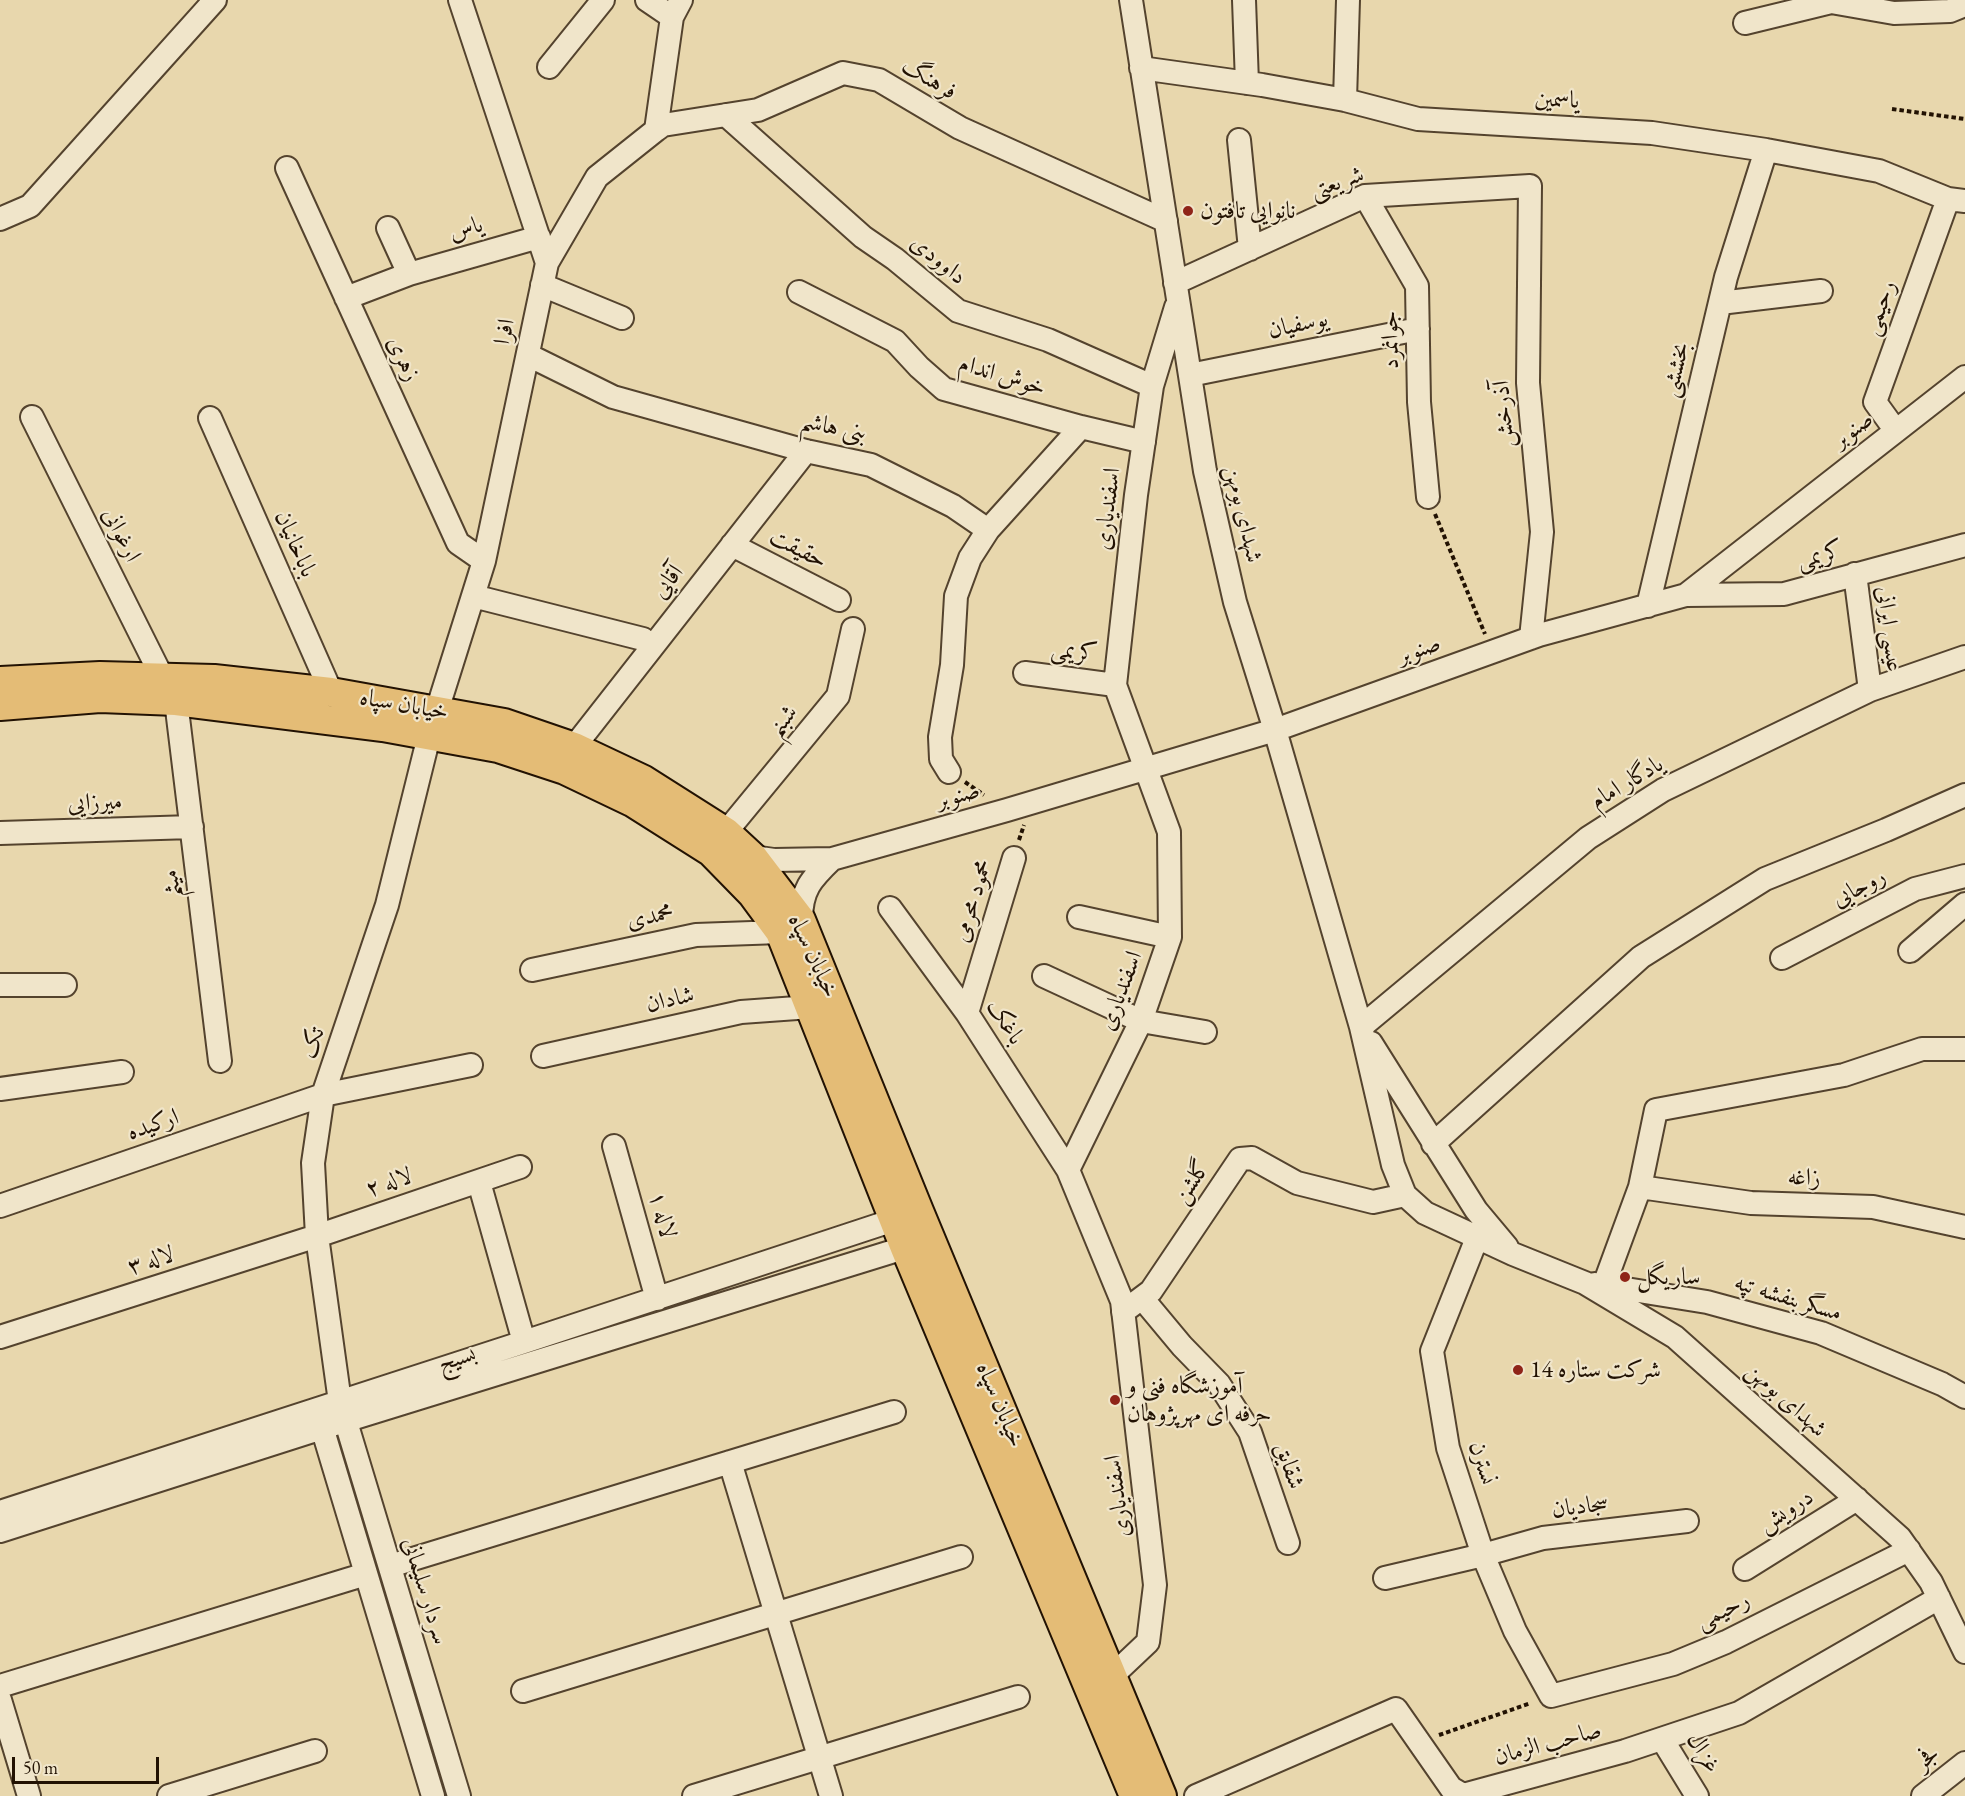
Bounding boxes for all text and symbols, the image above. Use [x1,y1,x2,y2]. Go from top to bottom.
street label: فرهنگ [896,51,962,107]
street label: یاسمین [1534,84,1580,116]
street label: شریعتی [1306,160,1368,206]
place label: نانوایی تافتون [1200,197,1296,225]
marker: نانوایی تافتون [1181,204,1195,218]
street label: یاس [446,210,486,248]
street label: داوودی [904,229,972,291]
street label: رحیمی [1857,277,1903,339]
street label: یوسفیان [1265,305,1331,345]
street label: جوانمرد [1376,310,1406,370]
street label: افرا [488,316,522,348]
street label: زهری [380,332,426,386]
street label: بخششی [1656,340,1696,400]
street label: خوش اندام [955,349,1049,403]
street label: آذرخش [1487,379,1521,449]
street label: صنوبر [1827,405,1879,455]
street label: بنی هاشم [798,406,870,450]
street label: شهدای بومهن [1218,462,1268,566]
street label: اسفندیاری [1089,466,1127,552]
street label: ارغوانی [95,503,147,567]
street label: باباخانیان [268,506,322,582]
street label: حقیقت [764,522,832,576]
street label: کریمی [1794,536,1846,576]
street label: آقایی [646,559,690,605]
street label: عیسی ایرانی [1869,585,1909,673]
street label: صنوبر [1393,629,1445,671]
street label: کریمی [1049,635,1099,669]
street label: خیابان سپاه [357,683,451,727]
street label: شبنم [761,699,805,743]
street label: یادگار امام [1585,750,1669,816]
street label: صنوبر [933,776,983,816]
street label: میرزایی [67,788,123,818]
street label: محمود محرمی [947,856,999,946]
street label: روجایی [1827,862,1891,914]
street label: میثم [156,868,188,900]
street label: محمدی [624,898,676,936]
street label: خیابان سپاه [781,909,845,1003]
street label: اسفندیاری [1093,947,1149,1035]
street label: شادان [643,980,697,1020]
street label: باغک [980,994,1030,1050]
street label: تک [294,1023,332,1063]
street label: ارکیده [123,1103,183,1147]
street label: گلشن [1167,1154,1217,1210]
street label: لاله ۲ [362,1162,416,1204]
street label: زاغه [1787,1163,1821,1193]
street label: لاله ۱ [642,1188,682,1242]
street label: لاله ۳ [124,1240,178,1282]
place label: ساریگل [1637,1263,1700,1291]
street label: مسگر بنفشه تپه [1731,1268,1845,1328]
marker: ساریگل [1618,1270,1632,1284]
street label: بسیج [434,1340,480,1378]
place label: شرکت ستاره 14 [1530,1356,1661,1384]
street label: شهدای بومهن [1740,1356,1832,1444]
street label: خیابان سپاه [969,1358,1031,1452]
marker: شرکت ستاره 14 [1511,1363,1525,1377]
place label: آموزشگاه فنی و حرفه ای مهرپژوهان [1127,1372,1271,1428]
marker: آموزشگاه فنی و حرفه ای مهرپژوهان [1108,1393,1122,1407]
street label: نسترن [1462,1438,1502,1488]
street label: شقایق [1268,1439,1310,1493]
street label: اسفندیاری [1099,1453,1137,1539]
street label: درویش [1753,1483,1819,1539]
street label: سجادیان [1550,1489,1610,1525]
street label: سردار سلیمانی [395,1534,455,1648]
street label: رحیمی [1691,1586,1755,1636]
street label: صاحب الزمان [1491,1716,1605,1772]
street label: غزال [1680,1727,1726,1779]
street label: فجر [1909,1739,1945,1777]
scale bar [15,1745,162,1783]
text: 50 m [23,1756,58,1779]

